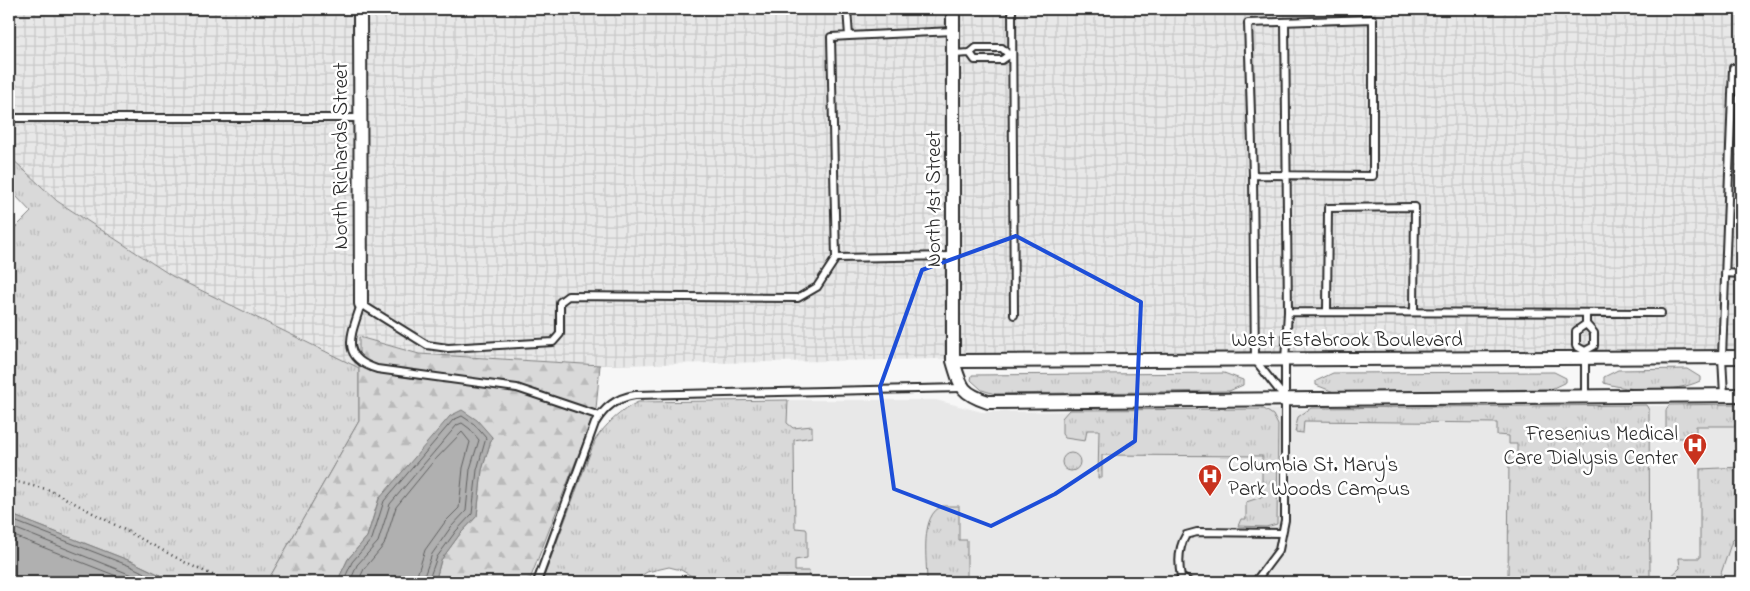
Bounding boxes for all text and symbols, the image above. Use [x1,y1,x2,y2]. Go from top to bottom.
street label: North Richards Street [327,62,357,250]
street label: North 1st Street [920,131,950,267]
street label: West Estabrook Boulevard [1231,326,1463,356]
place label: Fresenius Medical Care Dialysis Center [1504,420,1678,476]
hospital icon: Fresenius Medical Care Dialysis Center [1682,432,1708,466]
place label: Columbia St. Mary's Park Woods Campus [1228,451,1410,505]
hospital icon: Columbia St. Mary's Park Woods Campus [1197,463,1223,497]

